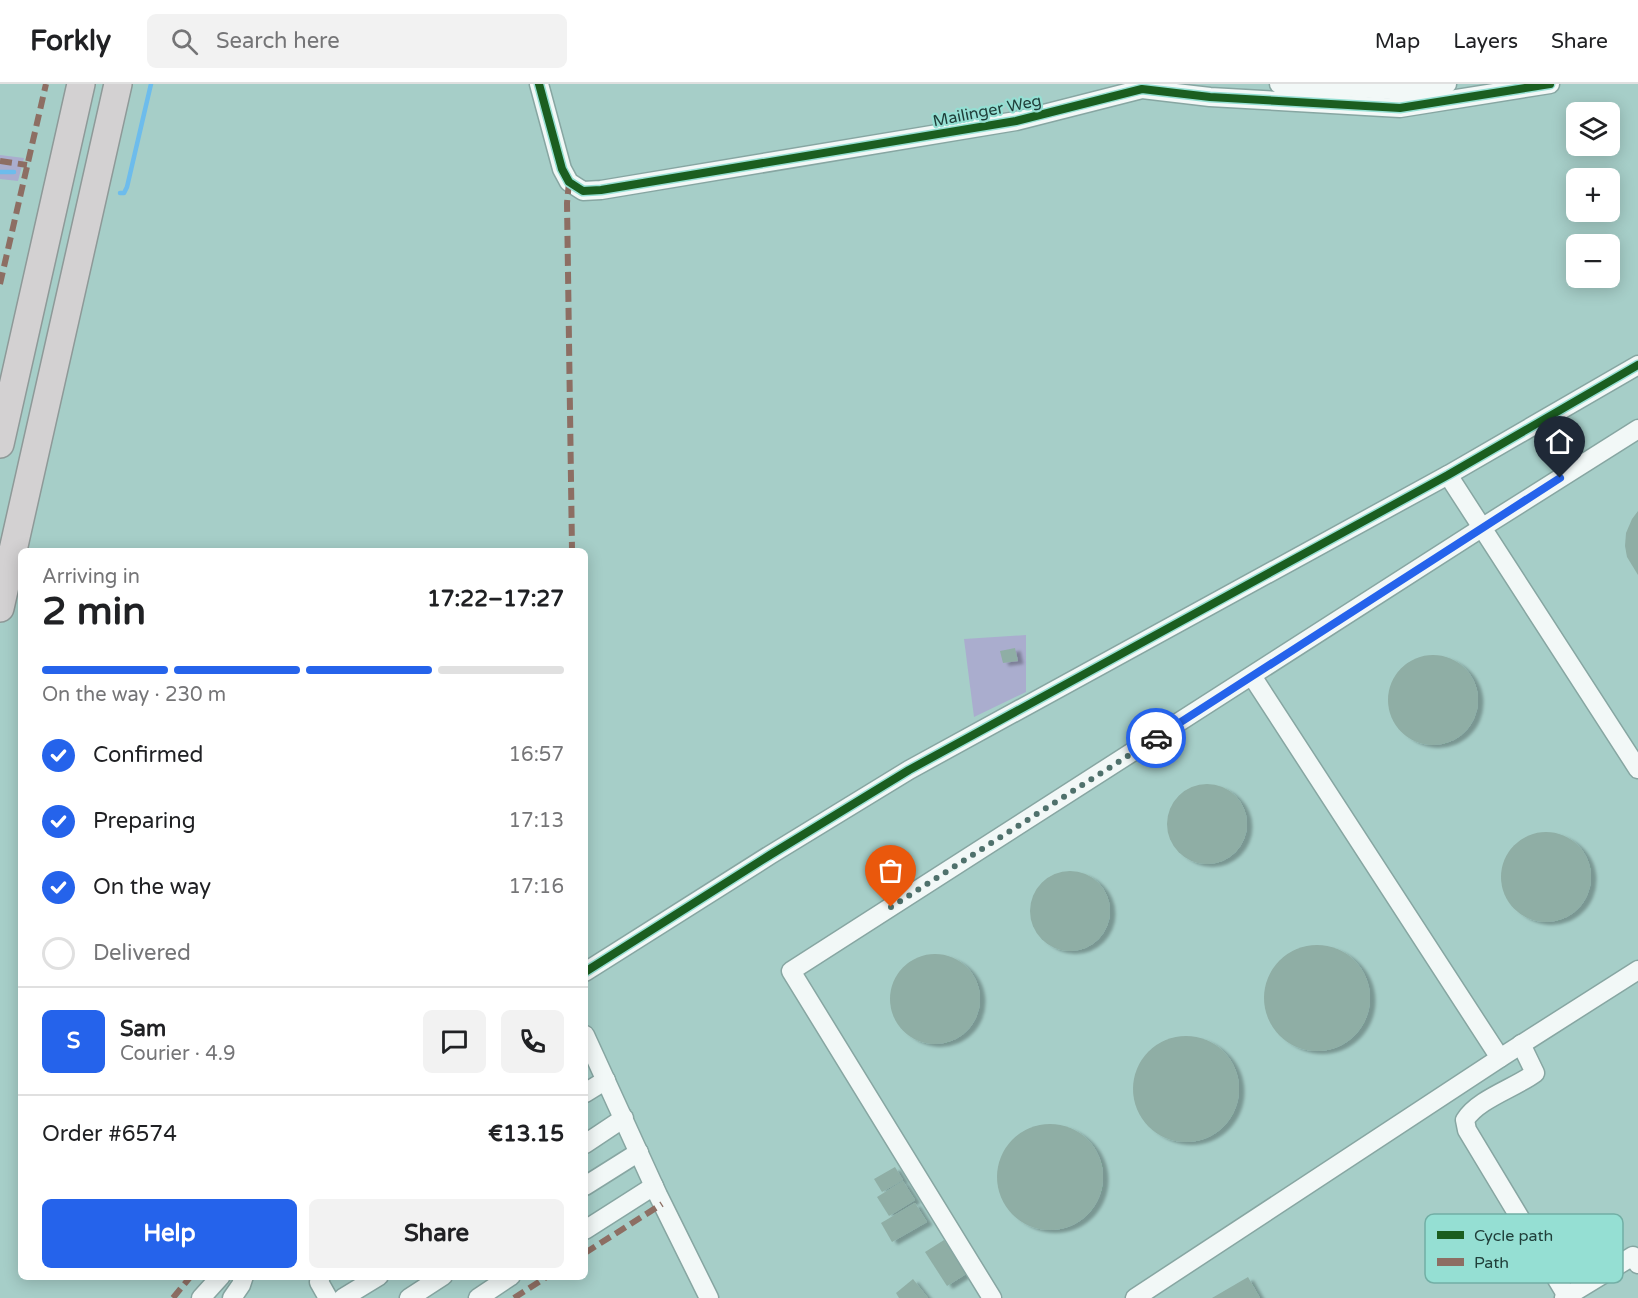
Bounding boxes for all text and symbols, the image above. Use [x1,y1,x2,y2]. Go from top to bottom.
search box [147,14,567,68]
text: Forkly [30,24,111,58]
icon: search [168,25,201,58]
text: Search here [216,28,340,54]
text: Map [1375,29,1420,54]
text: Layers [1453,29,1518,54]
text: Share [1551,29,1608,54]
street label: Mailinger Weg [931,91,1043,131]
map controls [1566,102,1620,288]
button: layers [1566,102,1620,156]
button: + [1566,168,1620,222]
button: − [1566,234,1620,288]
pin [1534,416,1585,478]
icon: home [1543,425,1576,458]
text: Arriving in [42,565,140,589]
text: 17:22–17:27 [427,586,564,612]
text: 2 min [42,588,146,635]
text: On the way · 230 m [42,683,226,707]
courier [1126,708,1186,768]
icon: car [1140,722,1173,755]
icon: check [42,739,75,772]
text: Confirmed [93,742,203,768]
text: 16:57 [509,743,564,767]
icon: check [42,805,75,838]
text: Preparing [93,808,196,834]
text: 17:13 [509,809,564,833]
pin [865,845,916,907]
icon: bag [874,854,907,887]
icon: check [42,871,75,904]
text: On the way [93,874,211,900]
text: 17:16 [509,875,564,899]
text: Delivered [93,940,191,966]
button: chat [423,1010,486,1073]
button: phone [501,1010,564,1073]
text: Sam [120,1016,166,1042]
text: S [67,1028,80,1054]
text: Courier · 4.9 [120,1042,235,1066]
text: Order #6574 [42,1121,177,1147]
text: €13.15 [488,1121,564,1147]
button: Help [42,1199,297,1268]
button: Share [309,1199,564,1268]
legend [1425,1214,1623,1283]
text: Cycle path [1474,1226,1553,1246]
text: Path [1474,1253,1509,1273]

